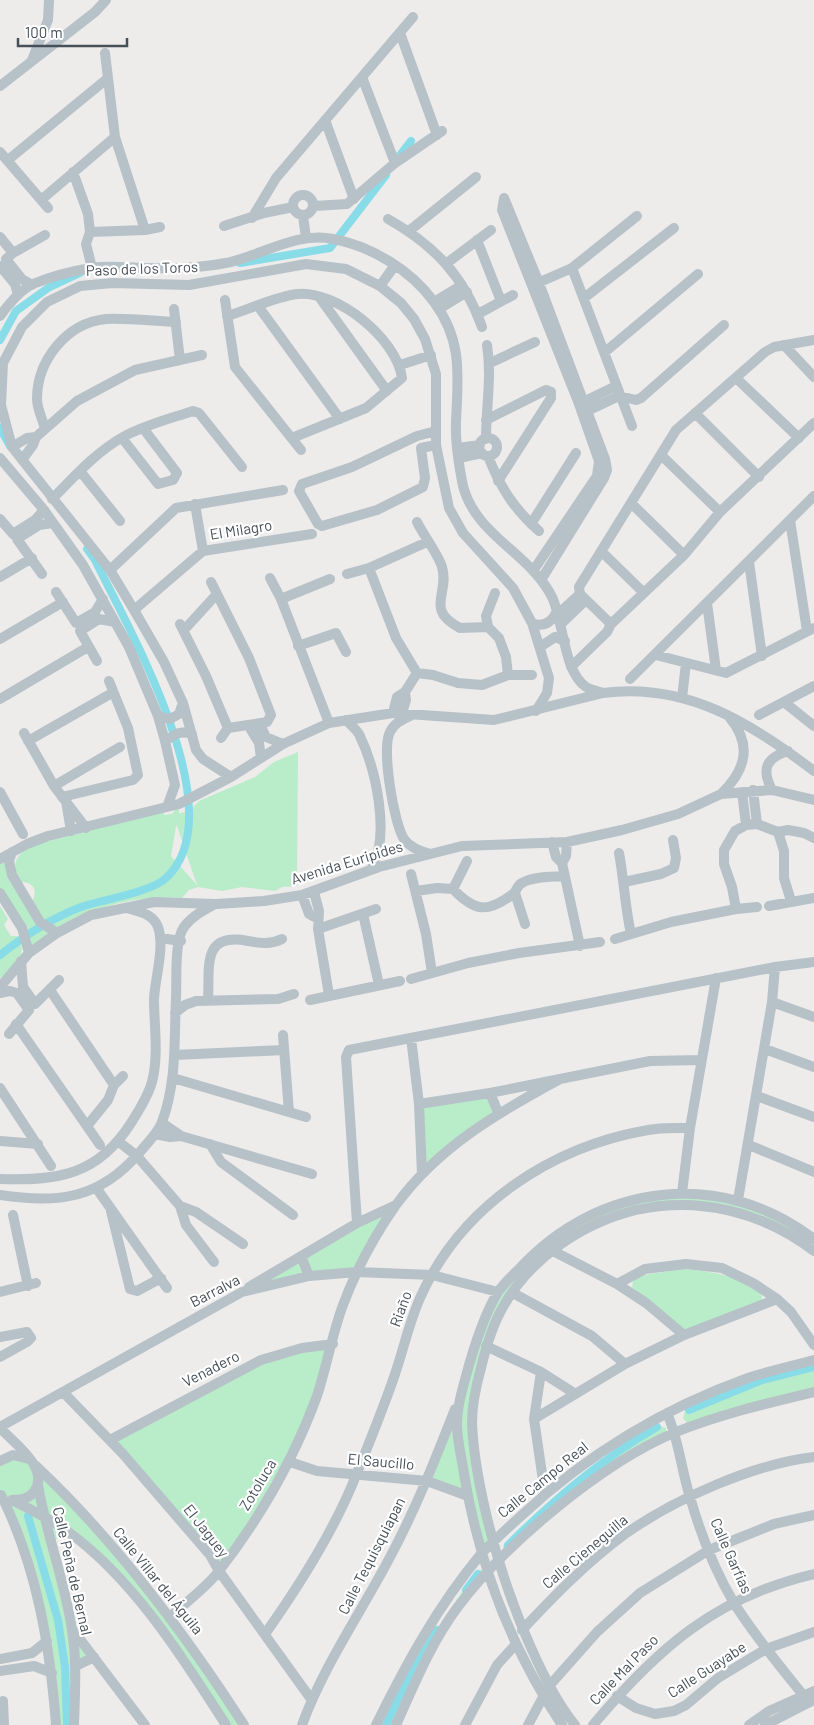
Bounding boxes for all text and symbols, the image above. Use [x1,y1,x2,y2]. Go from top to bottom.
scale bar [18,15,126,47]
text: 100 m [25,23,63,41]
street label: Paso de los Toros [86,257,198,279]
street label: El Milagro [208,515,273,543]
street label: Avenida Euripides [289,836,405,888]
street label: Barralva [187,1270,243,1310]
street label: Riaño [385,1288,415,1329]
street label: Venadero [179,1346,242,1390]
street label: Calle Campo Real [494,1437,591,1521]
street label: El Saucillo [347,1449,415,1473]
street label: Zotoluca [235,1456,279,1513]
street label: Calle Tequisquiapan [334,1494,408,1617]
street label: El Jaguey [180,1500,233,1561]
street label: Calle Peña de Bernal [49,1505,96,1637]
street label: Calle Cieneguilla [538,1510,631,1592]
street label: Calle Garfias [707,1515,757,1596]
street label: Calle Villar del Águila [110,1523,208,1638]
street label: Calle Mal Paso [585,1630,661,1708]
street label: Calle Guayabe [664,1637,749,1701]

